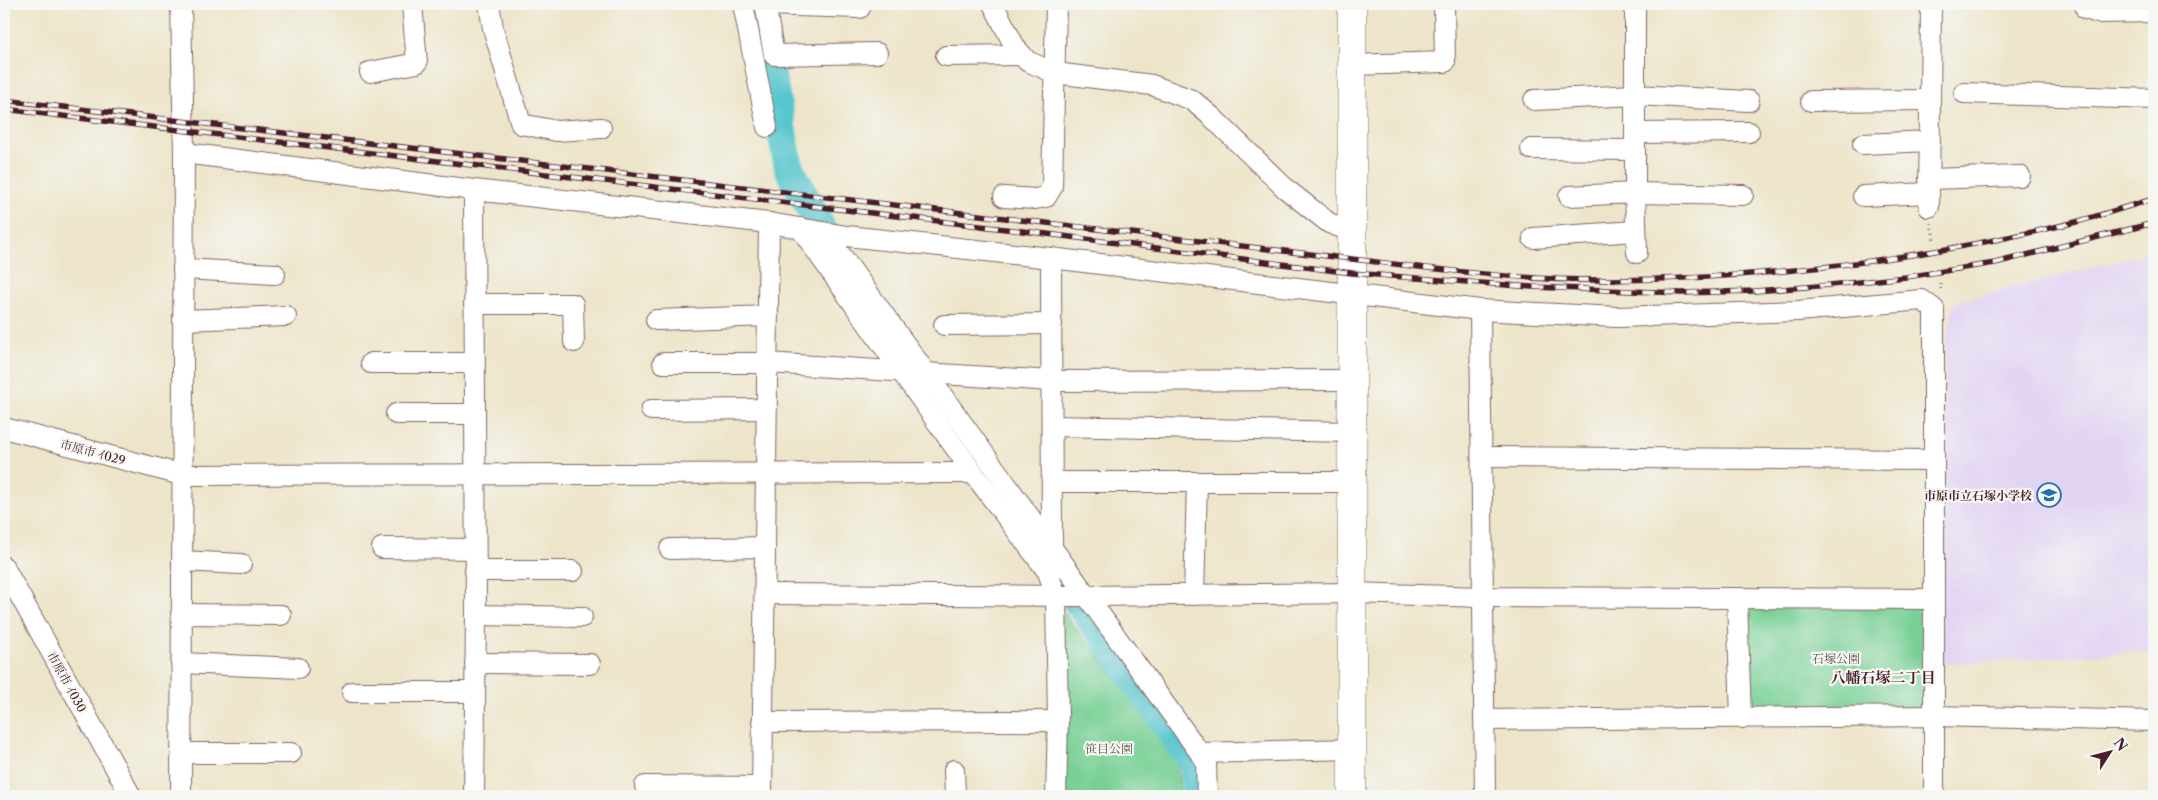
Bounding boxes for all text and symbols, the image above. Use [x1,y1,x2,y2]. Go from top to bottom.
street label: 市原市 ｲ029 [59,436,127,468]
school or university icon: 市原市立石塚小学校 [2036,482,2062,508]
place label: 市原市立石塚小学校 [1924,488,2032,503]
street label: 市原市 ｲ030 [44,649,90,715]
park label: 石塚公園 [1812,651,1860,666]
district label: 八幡石塚二丁目 [1830,668,1936,687]
north arrow [2086,728,2136,778]
text: N [2110,734,2131,755]
park label: 笹目公園 [1085,741,1133,756]

